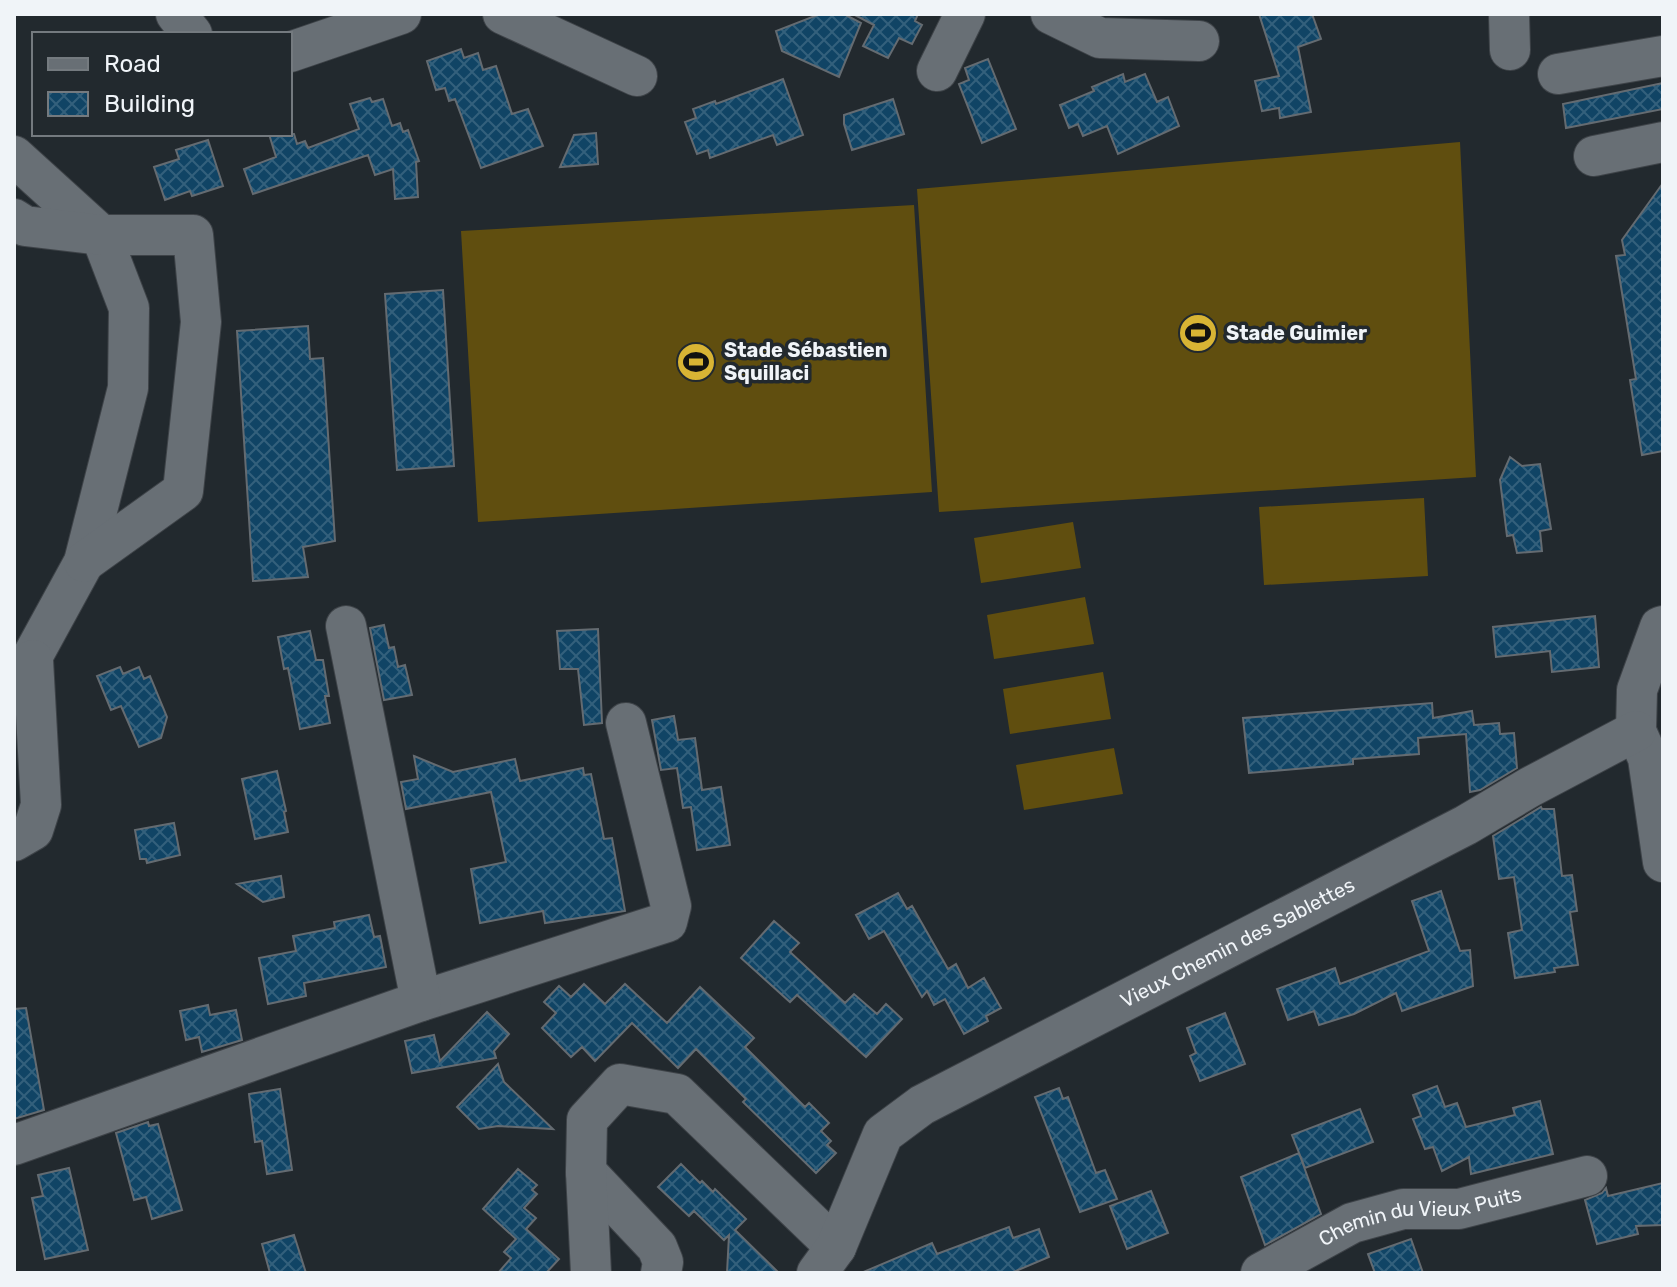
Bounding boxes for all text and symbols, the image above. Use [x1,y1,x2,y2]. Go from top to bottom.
legend [32,32,292,136]
text: Road [104,50,161,78]
text: Building [104,90,195,118]
sports icon: Stade Guimier [1177,312,1219,354]
place label: Stade Guimier [1226,321,1367,345]
place label: Stade Sébastien Squillaci [724,338,888,385]
sports icon: Stade Sébastien Squillaci [675,341,717,383]
street label: Vieux Chemin des Sablettes [1116,872,1359,1013]
street label: Chemin du Vieux Puits [1314,1181,1524,1251]

